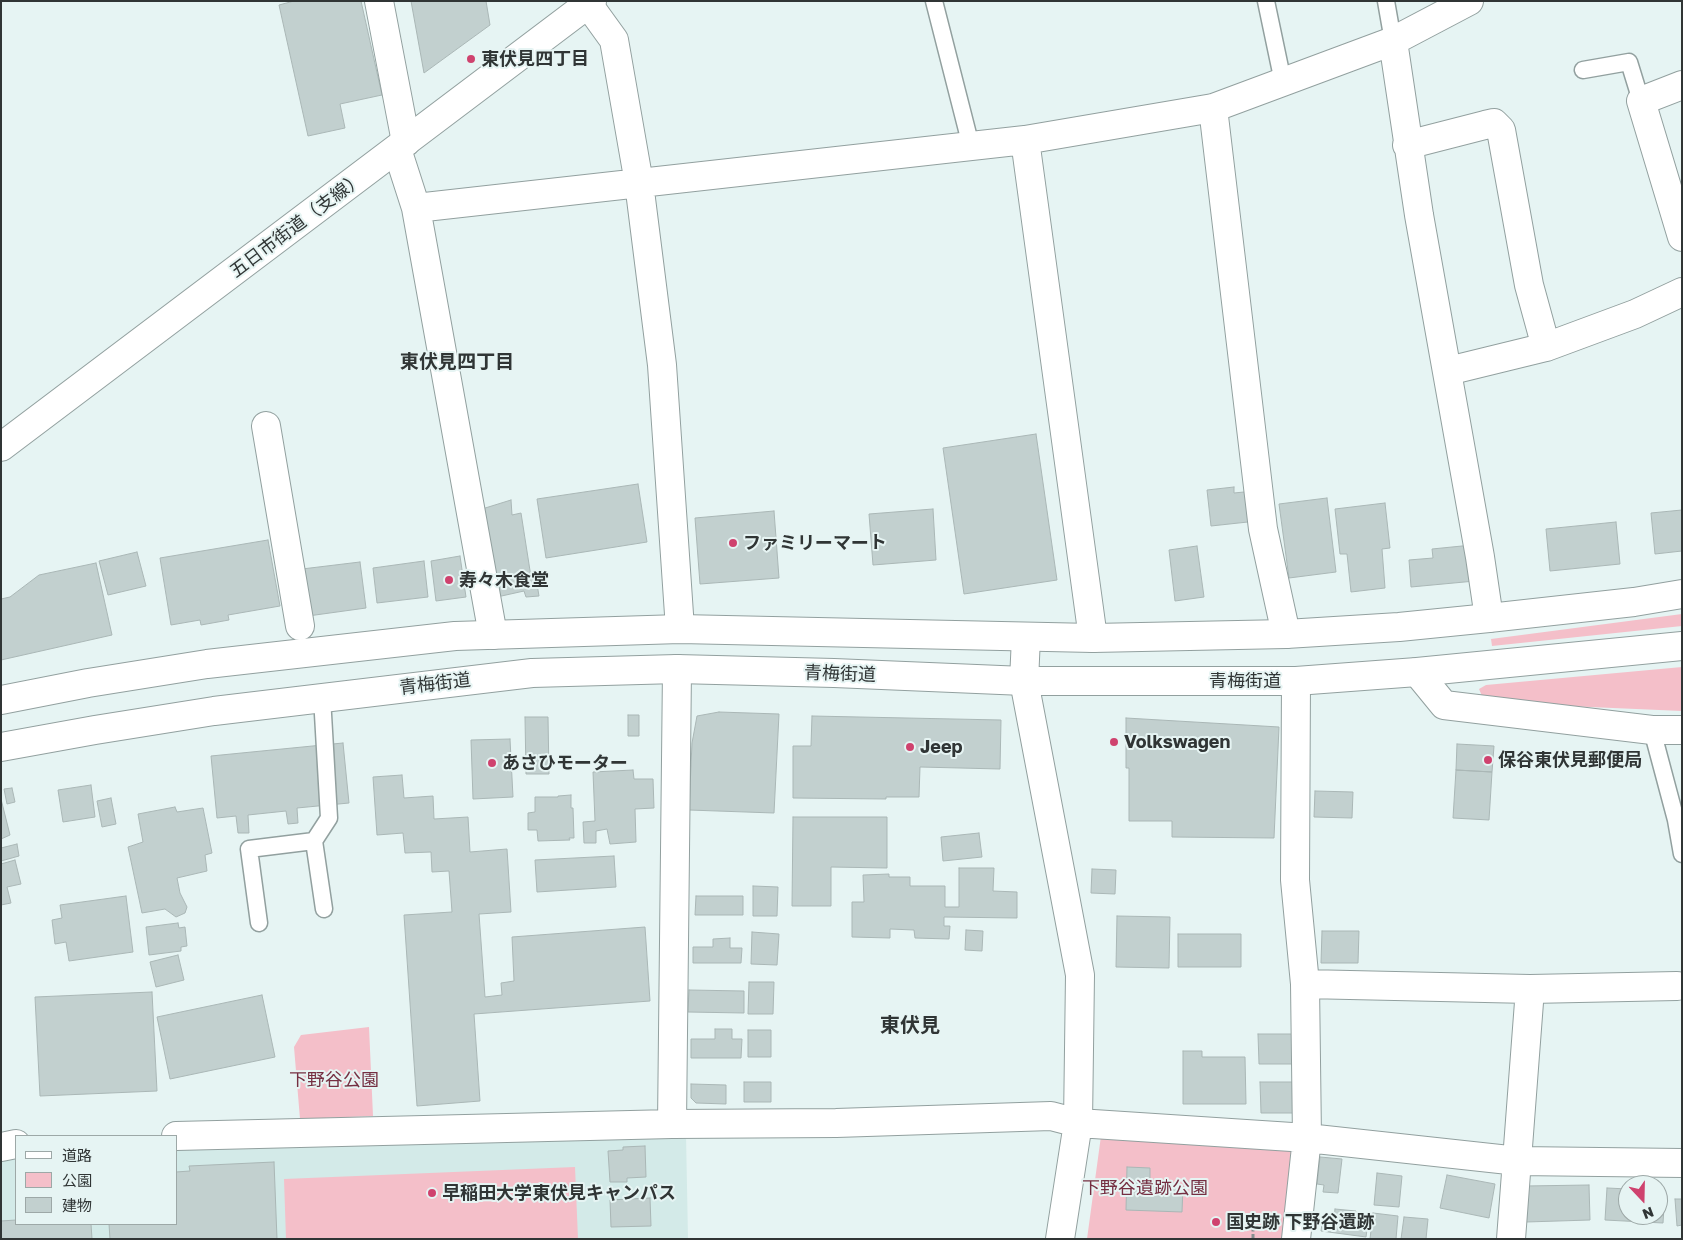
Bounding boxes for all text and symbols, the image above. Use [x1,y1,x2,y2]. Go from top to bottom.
place label: 東伏見四丁目 [481,48,589,70]
marker: 東伏見四丁目 [465,53,477,65]
street label: 五日市街道（支線） [226,168,368,282]
district label: 東伏見四丁目 [400,351,514,373]
place label: ファミリーマート [743,532,887,554]
marker: ファミリーマート [727,537,739,549]
place label: 寿々木食堂 [459,569,549,591]
marker: 寿々木食堂 [443,574,455,586]
street label: 青梅街道 [804,662,876,686]
street label: 青梅街道 [398,669,472,699]
street label: 青梅街道 [1209,670,1281,692]
place label: Volkswagen [1124,731,1230,753]
place label: Jeep [920,736,963,758]
marker: Volkswagen [1108,736,1120,748]
marker: Jeep [904,741,916,753]
place label: 保谷東伏見郵便局 [1498,749,1642,771]
place label: あさひモーター [502,752,628,774]
marker: 保谷東伏見郵便局 [1482,754,1494,766]
marker: あさひモーター [486,757,498,769]
district label: 東伏見 [880,1014,940,1038]
park label: 下野谷公園 [289,1069,379,1091]
legend [15,1135,178,1225]
text: 道路 [62,1146,92,1164]
text: 公園 [62,1171,92,1189]
north arrow [1618,1175,1668,1225]
park label: 下野谷遺跡公園 [1082,1177,1208,1199]
place label: 早稲田大学東伏見キャンパス [442,1182,676,1204]
marker: 早稲田大学東伏見キャンパス [426,1187,438,1199]
text: 建物 [62,1196,92,1214]
text: N [1640,1204,1656,1223]
place label: 国史跡 下野谷遺跡 [1226,1211,1374,1233]
marker: 国史跡 下野谷遺跡 [1210,1216,1222,1228]

